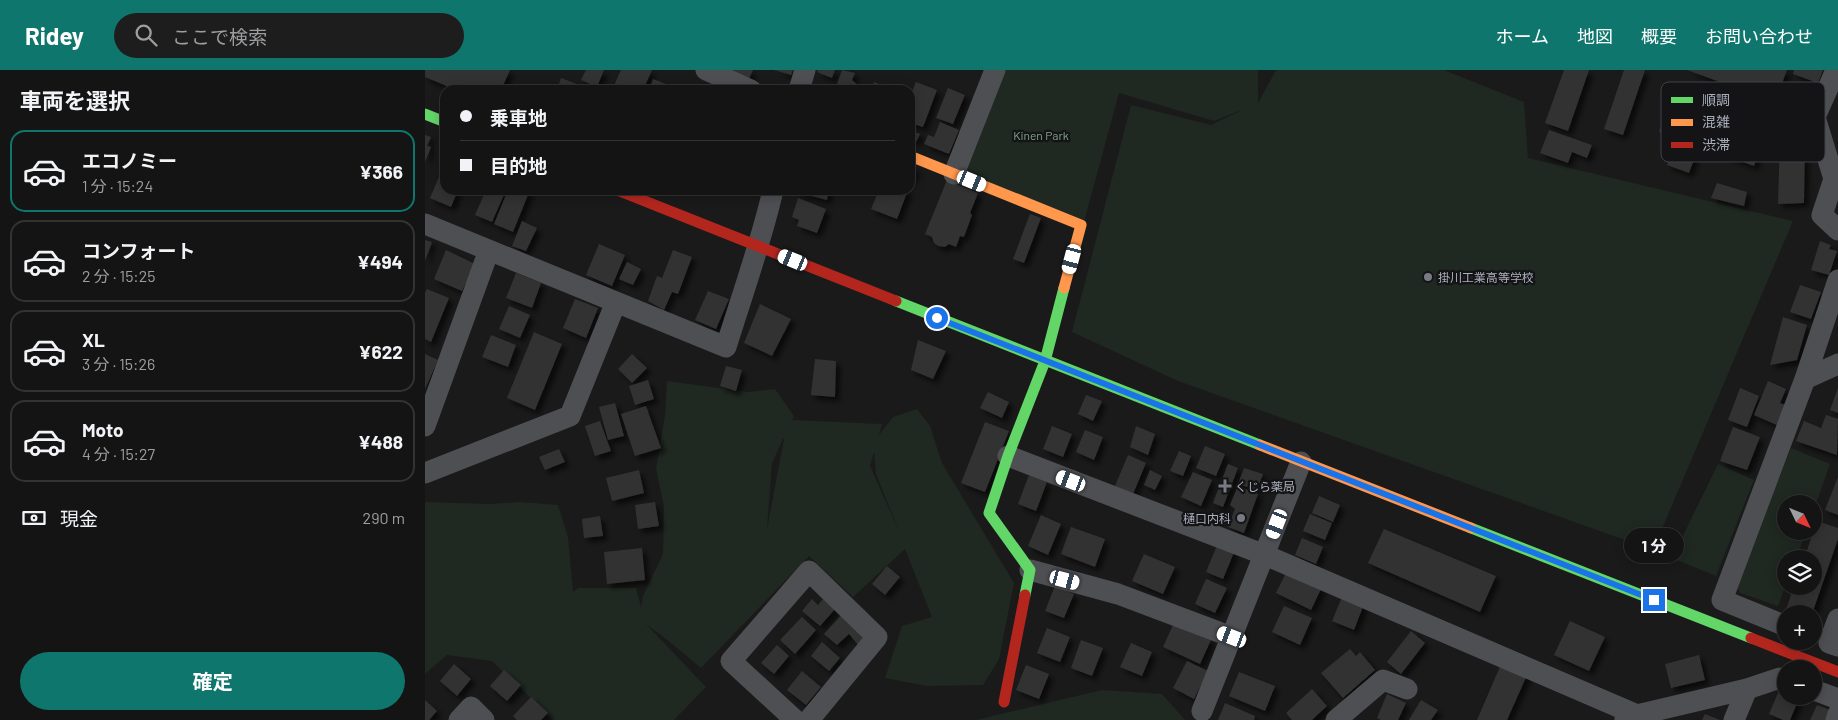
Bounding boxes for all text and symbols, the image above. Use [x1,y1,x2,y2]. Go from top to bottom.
search box [114,13,464,58]
text: Ridey [25,21,84,50]
icon: search [132,21,160,49]
text: ここで検索 [172,25,267,48]
text: ホーム [1496,25,1549,47]
text: 地図 [1577,25,1613,47]
text: 概要 [1641,25,1677,47]
text: お問い合わせ [1705,25,1813,47]
legend [1661,82,1825,162]
text: 車両を選択 [20,87,130,113]
text: 順調 [1702,91,1730,108]
text: 乗車地 [490,106,547,129]
text: 混雑 [1702,113,1730,130]
park label: Kinen Park [1013,128,1069,142]
text: 渋滞 [1702,136,1730,153]
icon: car [22,149,67,194]
text: エコノミー [82,149,177,172]
text: 目的地 [490,154,547,177]
text: ¥366 [359,160,403,183]
car [955,168,988,194]
text: 1 分 · 15:24 [82,176,153,195]
icon: car [22,239,67,284]
text: コンフォート [82,239,195,262]
car [1060,243,1083,275]
car [776,247,809,273]
text: ¥494 [357,250,403,273]
text: 2 分 · 15:25 [82,266,156,285]
place label: 掛川工業高等学校 [1438,270,1534,284]
marker: 掛川工業高等学校 [1422,271,1434,283]
route start [926,307,948,329]
text: XL [82,328,105,351]
icon: car [22,329,67,374]
text: ¥622 [358,340,403,363]
text: 3 分 · 15:26 [82,354,155,373]
text: Moto [82,418,124,441]
icon: car [22,419,67,464]
text: ¥488 [358,430,403,453]
text: 4 分 · 15:27 [82,444,155,463]
car [1054,469,1087,493]
place label: くじら薬局 [1235,479,1295,493]
marker: くじら薬局 [1219,480,1231,492]
north arrow [1777,495,1823,540]
map controls [1777,495,1822,705]
icon: cash [20,504,48,532]
text: 現金 [60,507,98,530]
car [1264,507,1289,541]
text: 290 m [363,508,405,527]
place label: 樋口内科 [1183,511,1231,525]
marker: 樋口内科 [1235,512,1247,524]
callout: 1 分 [1624,528,1684,562]
text: 1 分 [1642,536,1666,555]
button: layers [1777,550,1822,595]
car [1048,569,1081,591]
route end [1643,589,1665,611]
button: + [1777,605,1822,650]
car [1215,625,1248,649]
button: 確定 [20,652,405,710]
button: − [1777,660,1822,705]

